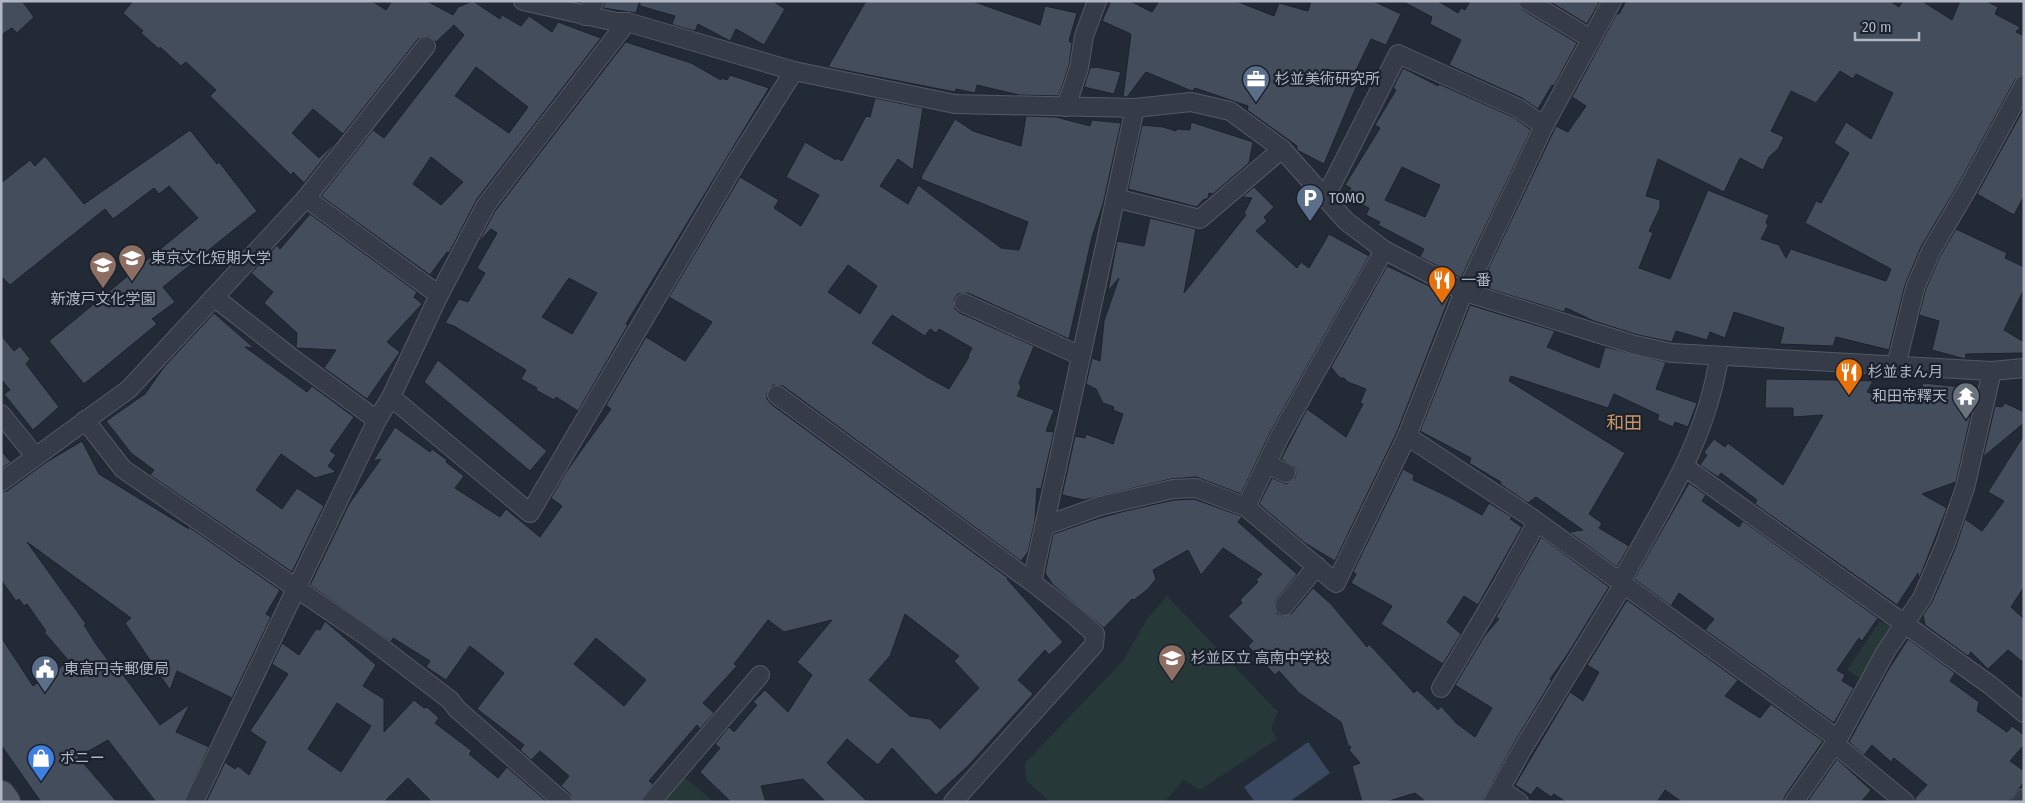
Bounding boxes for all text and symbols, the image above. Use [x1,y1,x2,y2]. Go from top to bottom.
scale bar [1855,10,1919,42]
text: 20 m [1862,18,1892,36]
office icon: 杉並美術研究所 [1241,64,1271,103]
place label: 杉並美術研究所 [1275,70,1380,88]
parking icon: TOMO [1295,183,1325,222]
place label: TOMO [1329,189,1365,207]
school or university icon: 東京文化短期大学 [117,243,147,282]
place label: 東京文化短期大学 [151,249,271,267]
school or university icon: 新渡戸文化学園 [88,250,118,289]
restaurant icon: 一番 [1427,265,1457,304]
place label: 一番 [1461,271,1491,289]
place label: 新渡戸文化学園 [50,290,156,308]
restaurant icon: 杉並まん月 [1834,357,1864,396]
place label: 杉並まん月 [1868,363,1943,381]
temple icon: 和田帝釋天 [1951,381,1981,420]
place label: 和田帝釋天 [1872,387,1947,405]
district label: 和田 [1606,412,1642,434]
school or university icon: 杉並区立 高南中学校 [1157,643,1187,682]
place label: 杉並区立 高南中学校 [1191,649,1330,667]
public building icon: 東高円寺郵便局 [30,654,60,693]
place label: 東高円寺郵便局 [64,660,169,678]
shop icon: ポニー [26,743,56,782]
place label: ポニー [60,749,105,767]

